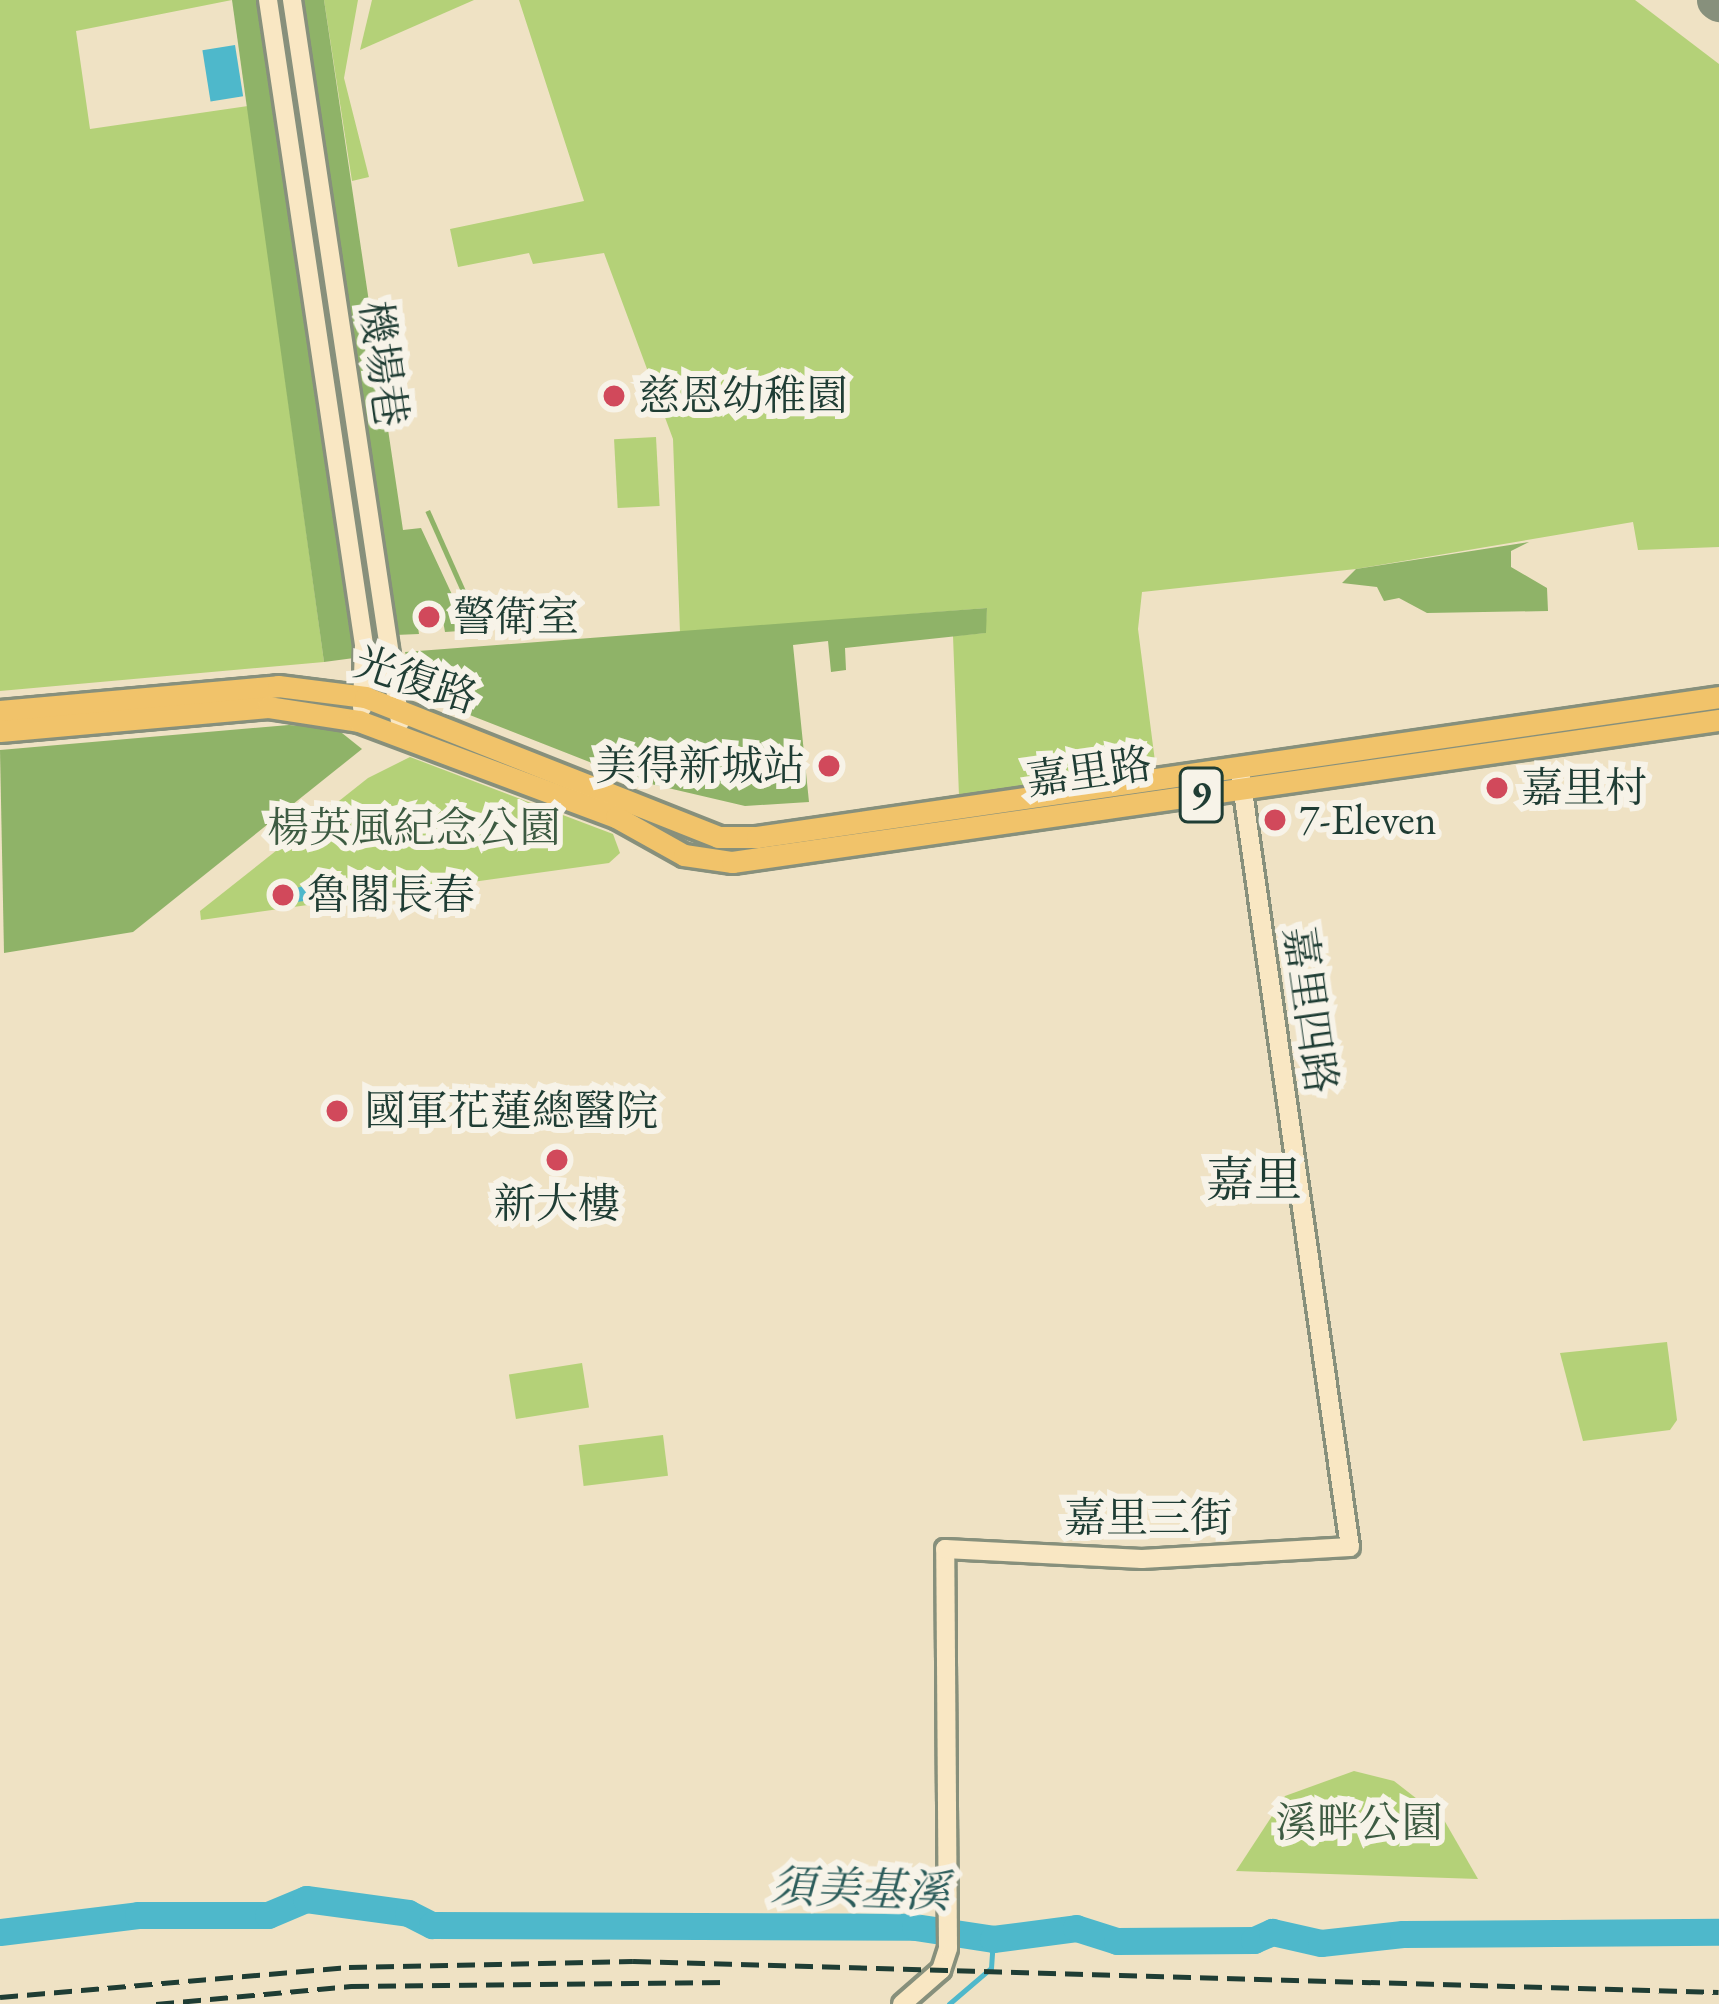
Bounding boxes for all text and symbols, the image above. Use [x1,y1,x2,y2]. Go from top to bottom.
street label: 機場巷 [349,298,417,430]
place label: 慈恩幼稚園 [638,371,848,421]
marker: 慈恩幼稚園 [601,383,627,409]
place label: 警衛室 [453,592,579,642]
marker: 警衛室 [416,604,442,630]
street label: 光復路 [348,637,484,723]
street label: 嘉里路 [1023,738,1155,806]
place label: 美得新城站 [595,741,805,791]
marker: 美得新城站 [816,753,842,779]
road number: 9 [1177,762,1225,828]
place label: 嘉里村 [1521,763,1647,813]
marker: 嘉里村 [1484,775,1510,801]
place label: 7-Eleven [1299,795,1437,845]
park label: 楊英風紀念公園 [267,803,561,853]
marker: 7-Eleven [1262,807,1288,833]
place label: 魯閣長春 [307,870,475,920]
marker: 魯閣長春 [270,882,296,908]
street label: 嘉里四路 [1273,923,1347,1097]
place label: 國軍花蓮總醫院 [364,1086,658,1136]
marker: 國軍花蓮總醫院 [321,1095,353,1127]
marker: 新大樓 [544,1147,570,1173]
district label: 嘉里 [1206,1151,1302,1209]
place label: 新大樓 [494,1179,620,1229]
street label: 嘉里三街 [1064,1493,1232,1543]
park label: 溪畔公園 [1275,1798,1443,1848]
water label: 須美基溪 [769,1859,951,1919]

